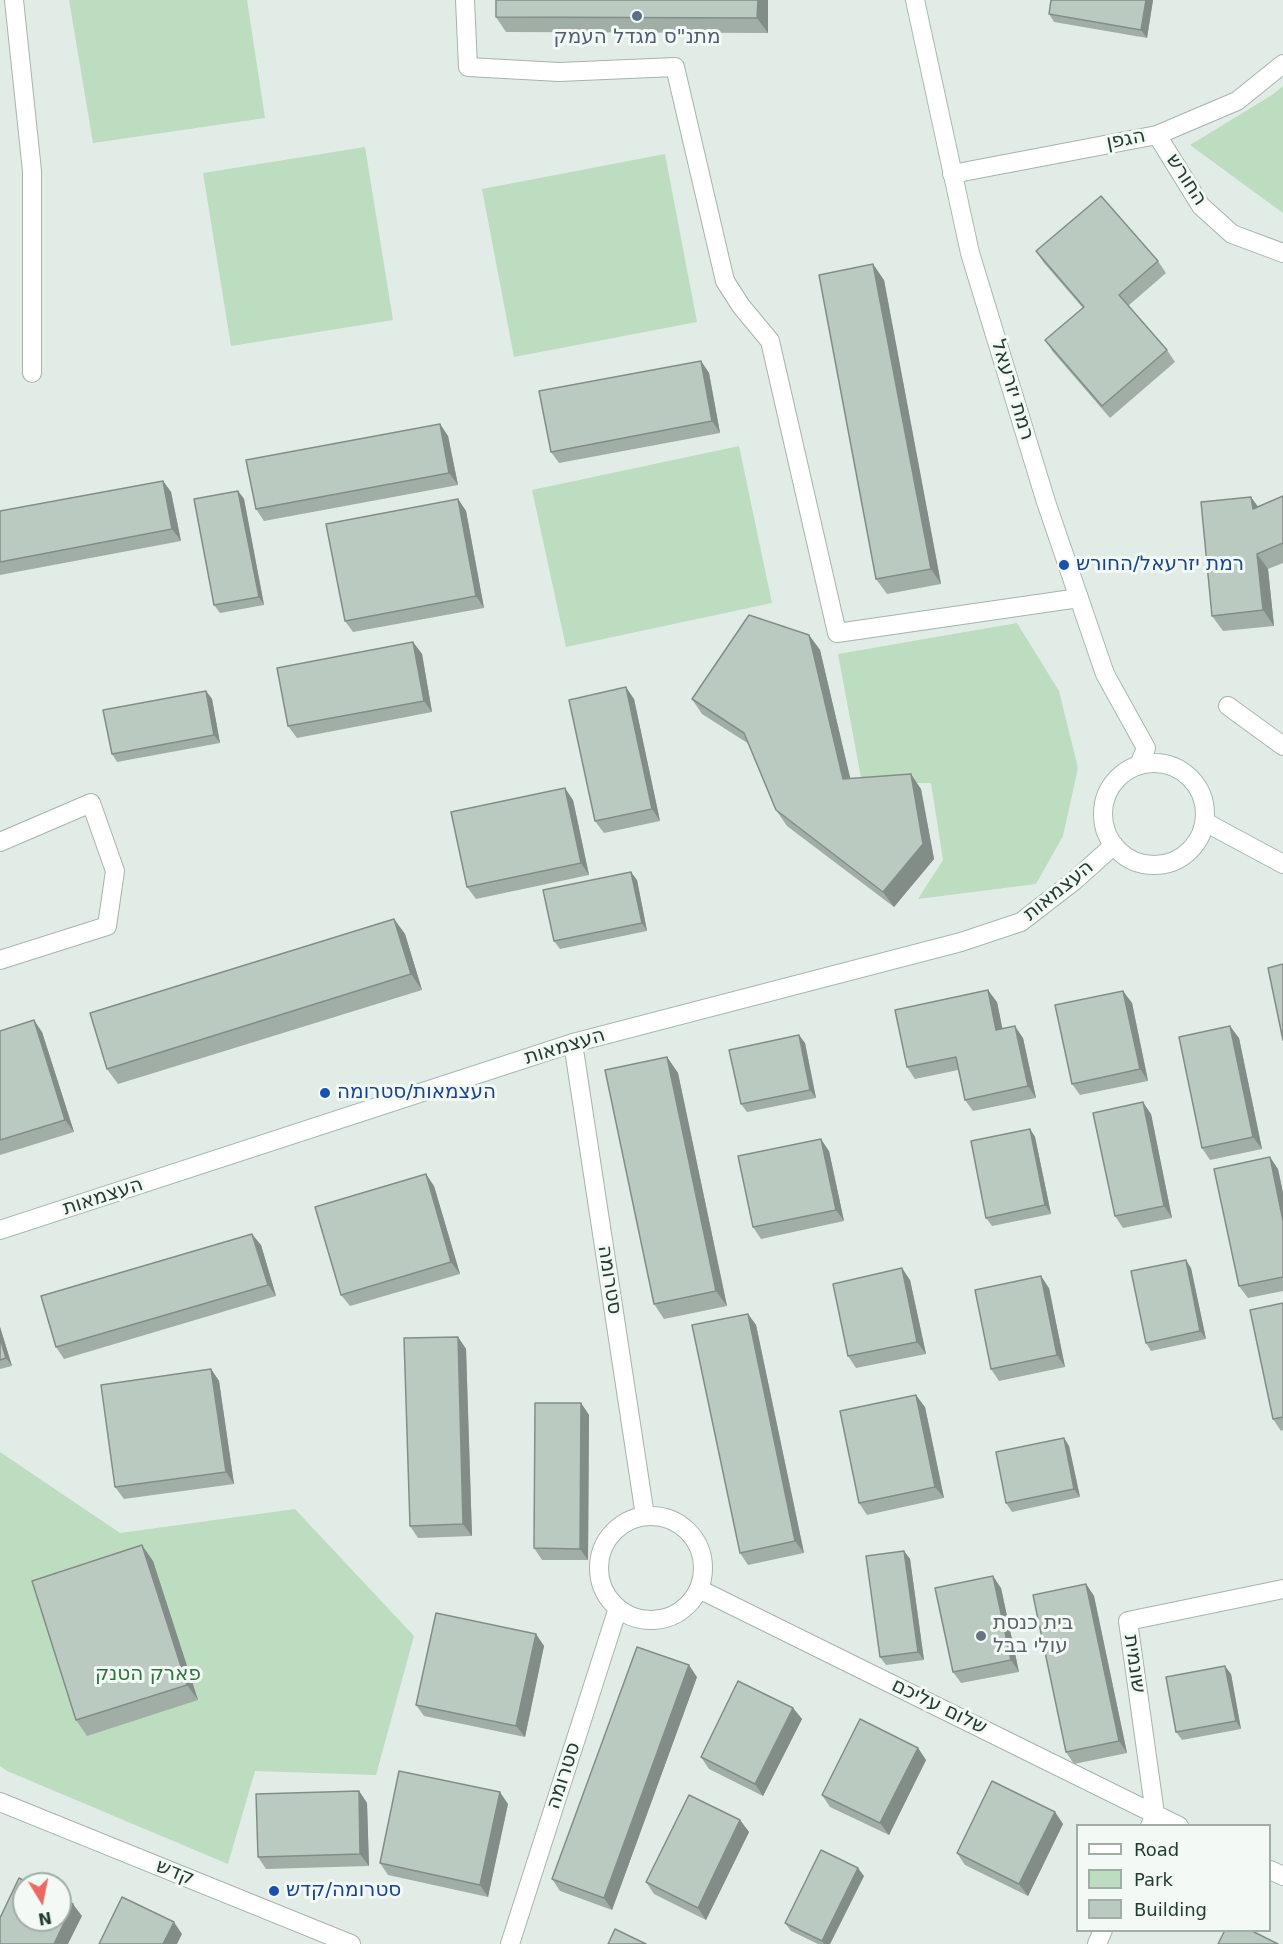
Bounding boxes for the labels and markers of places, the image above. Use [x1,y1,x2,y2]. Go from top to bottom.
marker: מתנ"ס מגדל העמק [630,9,644,23]
place label: מתנ"ס מגדל העמק [553,26,721,50]
place label: רמת יזרעאל/החורש [1076,553,1244,577]
marker: רמת יזרעאל/החורש [1057,558,1071,572]
place label: העצמאות/סטרומה [337,1081,496,1105]
marker: העצמאות/סטרומה [318,1086,332,1100]
place label: בית כנסת עולי בבל [993,1612,1073,1659]
marker: בית כנסת עולי בבל [974,1629,988,1643]
place label: סטרומה/קדש [286,1879,401,1903]
marker: סטרומה/קדש [267,1884,281,1898]

